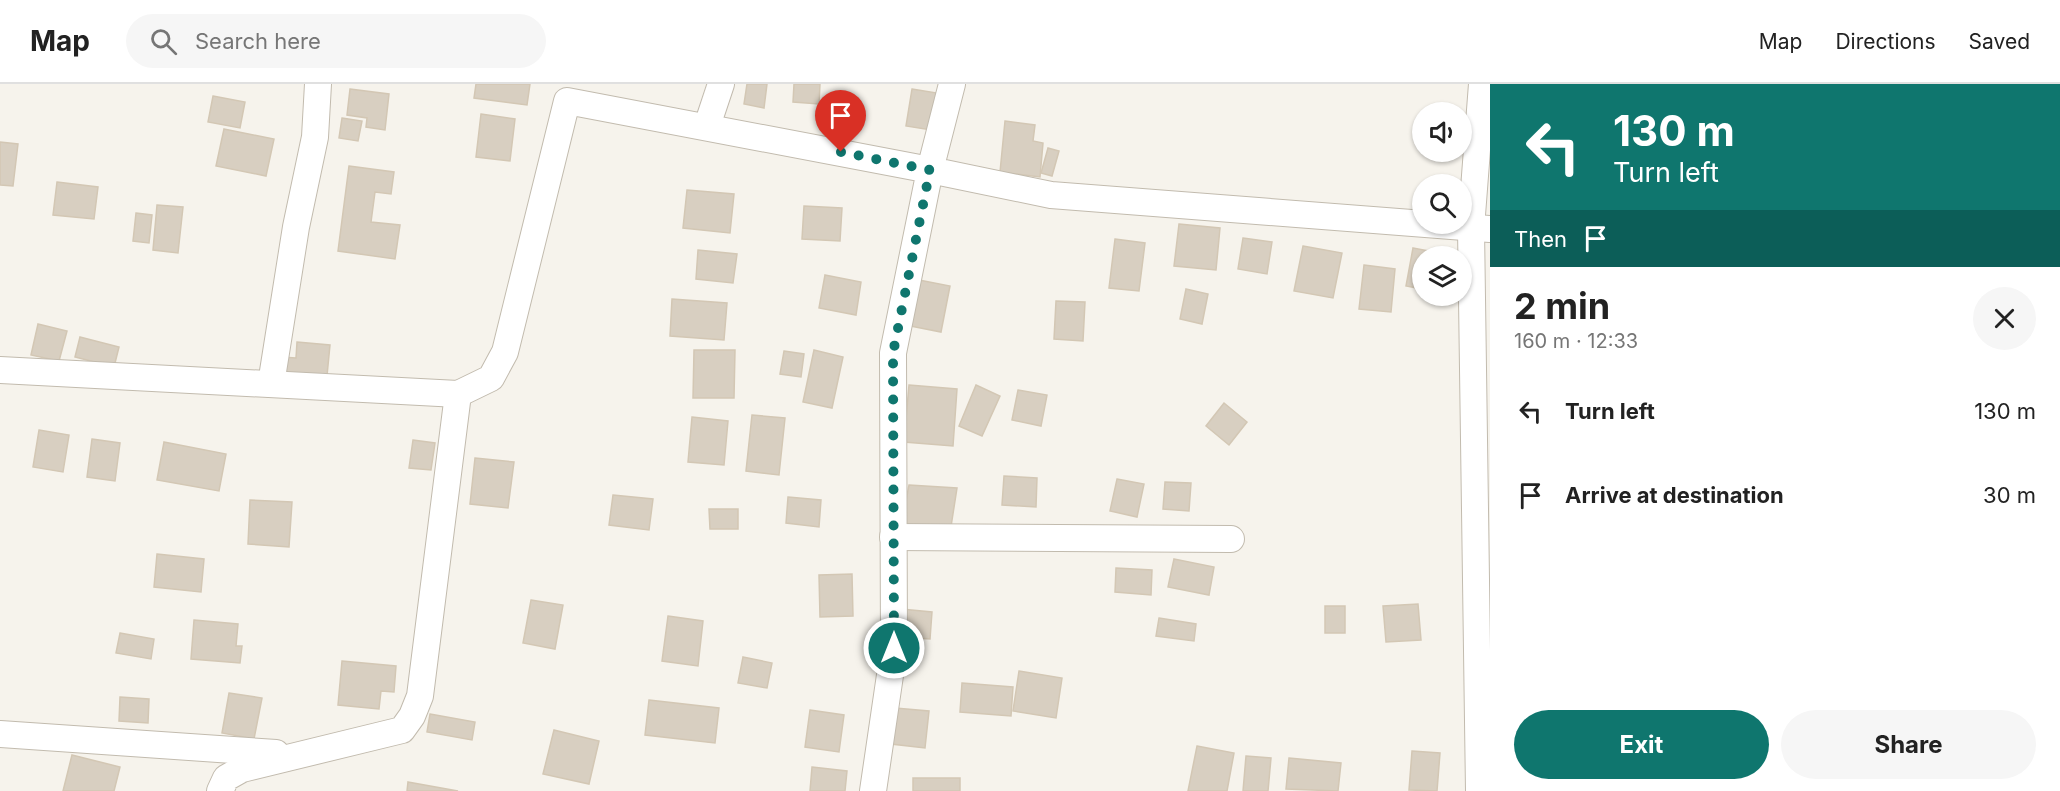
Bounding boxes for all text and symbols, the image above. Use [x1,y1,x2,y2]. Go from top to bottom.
search box [126,14,546,68]
text: Map [30,24,90,58]
icon: search [147,25,180,58]
text: Search here [195,28,321,54]
text: Map [1759,29,1802,54]
text: Directions [1835,29,1936,54]
text: Saved [1969,29,2030,54]
pin [815,90,866,152]
icon: arrive [824,99,857,132]
map controls [1412,102,1472,306]
button: sound [1412,102,1472,162]
text: 130 m [1613,105,1735,156]
icon: left [1514,108,1592,186]
text: Turn left [1613,156,1719,189]
button: search [1412,174,1472,234]
icon: arrive [1579,222,1612,255]
text: Then [1514,226,1567,252]
button: layers [1412,246,1472,306]
text: 2 min [1514,284,1610,328]
button: close [1973,287,2036,350]
text: 160 m · 12:33 [1514,329,1638,353]
icon: left [1514,395,1547,428]
text: Turn left [1565,398,1655,424]
text: 130 m [1974,398,2036,424]
icon: arrive [1514,479,1547,512]
text: Arrive at destination [1565,482,1784,508]
text: 30 m [1983,482,2036,508]
position arrow [862,616,926,680]
button: Exit [1514,710,1769,779]
button: Share [1781,710,2036,779]

